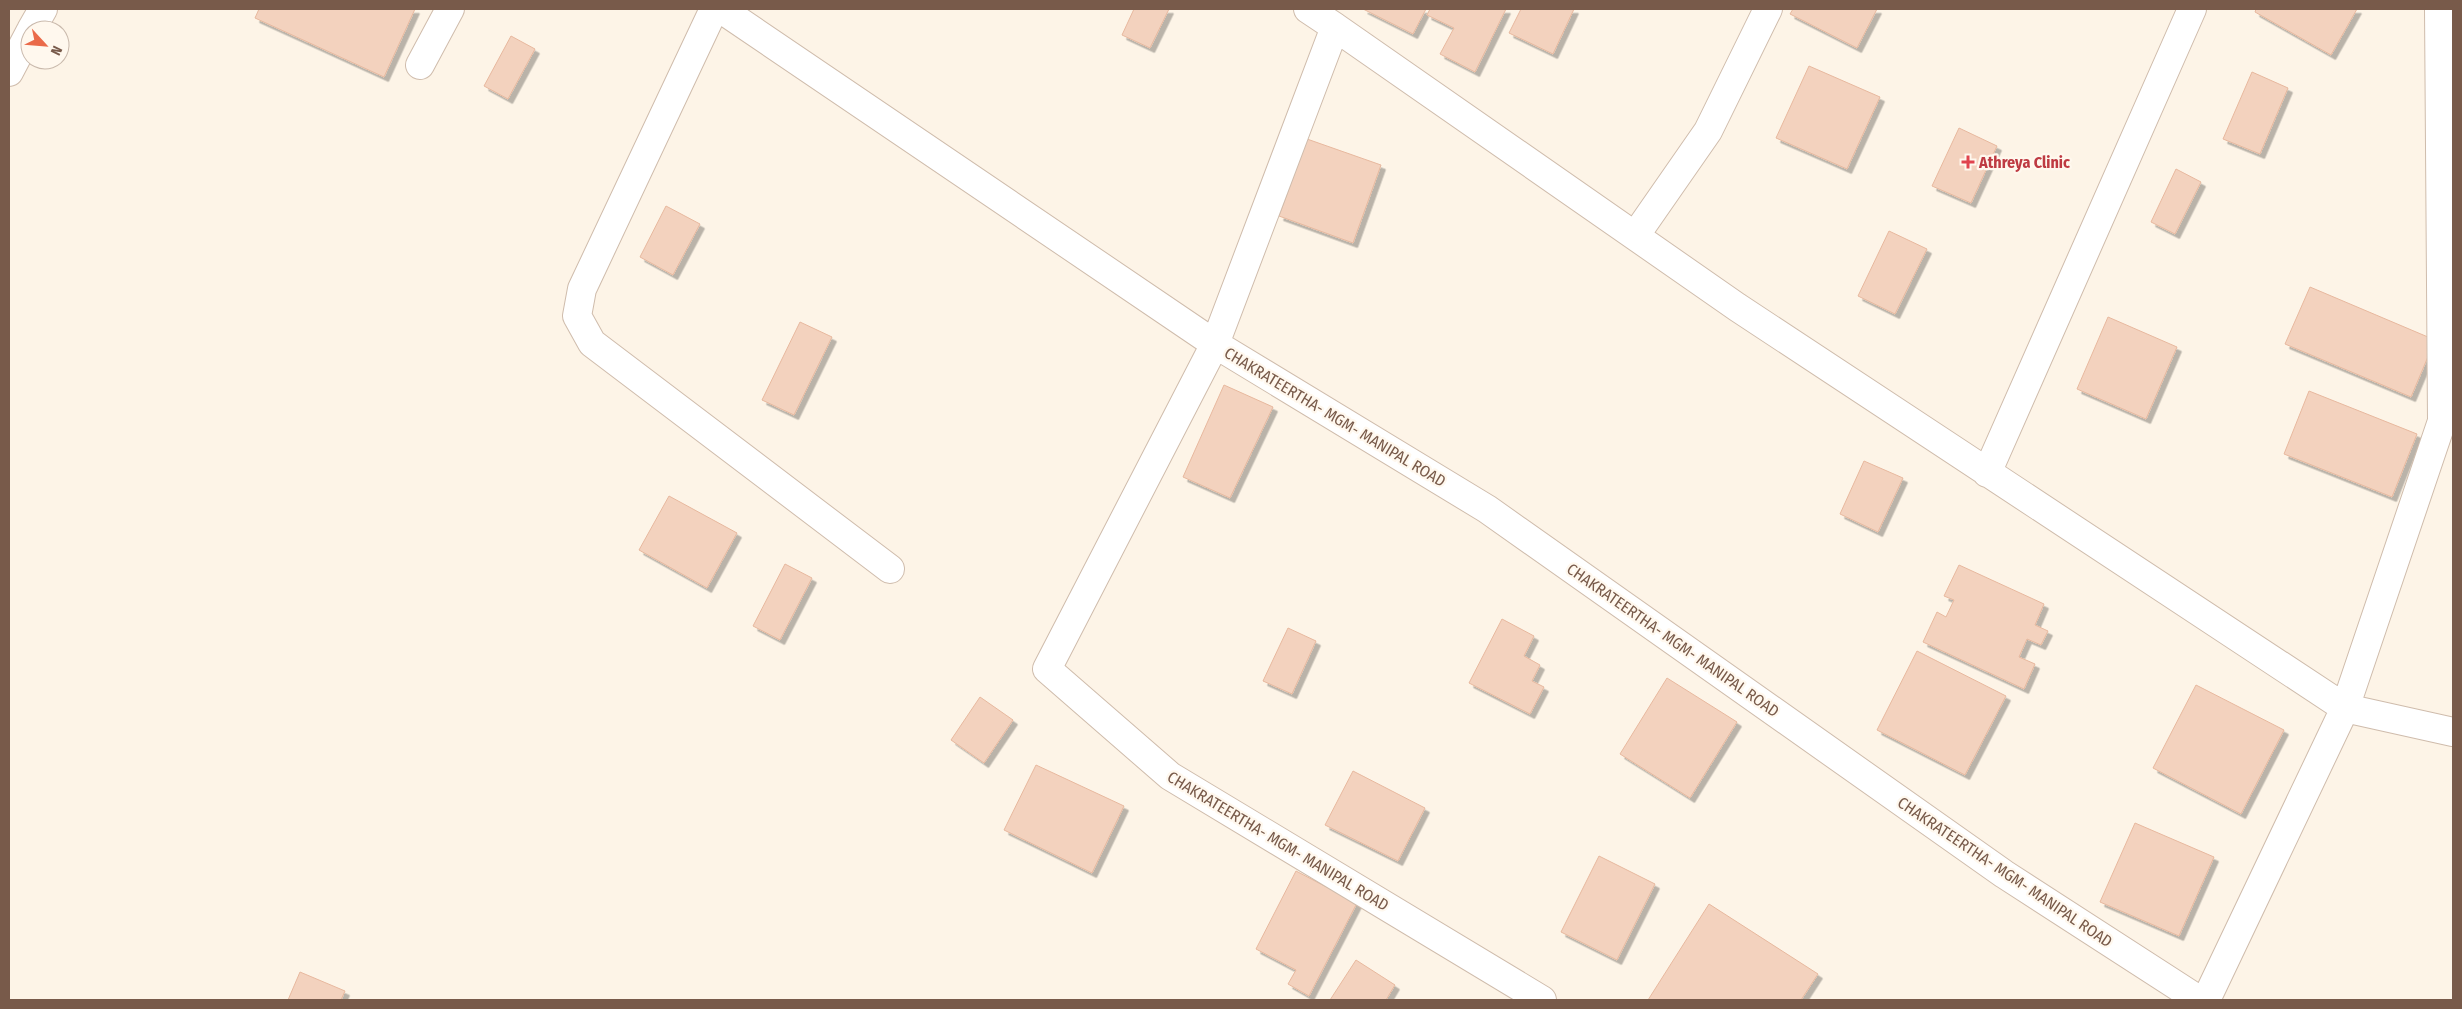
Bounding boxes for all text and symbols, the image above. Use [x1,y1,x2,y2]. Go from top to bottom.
north arrow [20,20,70,70]
text: N [47,43,66,58]
place label: Athreya Clinic [1978,153,2070,172]
marker: Athreya Clinic [1961,155,1975,169]
street label: CHAKRATEERTHA- MGM- MANIPAL ROAD [1221,343,1449,491]
street label: CHAKRATEERTHA- MGM- MANIPAL ROAD [1563,559,1783,721]
street label: CHAKRATEERTHA- MGM- MANIPAL ROAD [1164,767,1392,915]
street label: CHAKRATEERTHA- MGM- MANIPAL ROAD [1894,793,2116,951]

